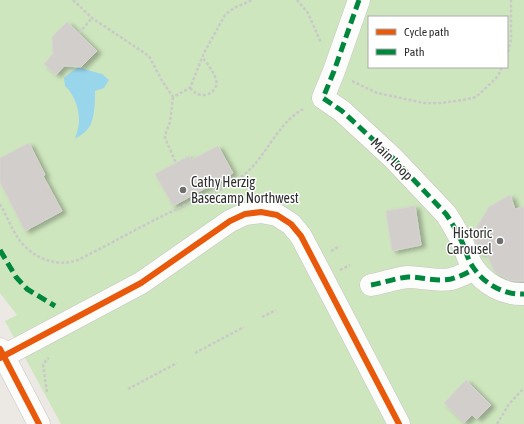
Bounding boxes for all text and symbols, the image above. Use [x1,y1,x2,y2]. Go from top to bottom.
legend [368,16,508,68]
text: Cycle path [404,25,449,39]
text: Path [404,45,425,59]
street label: Main Loop [368,135,417,184]
place label: Cathy Herzig Basecamp Northwest [191,174,299,206]
marker: Cathy Herzig Basecamp Northwest [178,185,188,195]
place label: Historic Carousel [447,225,493,257]
marker: Historic Carousel [495,236,505,246]

